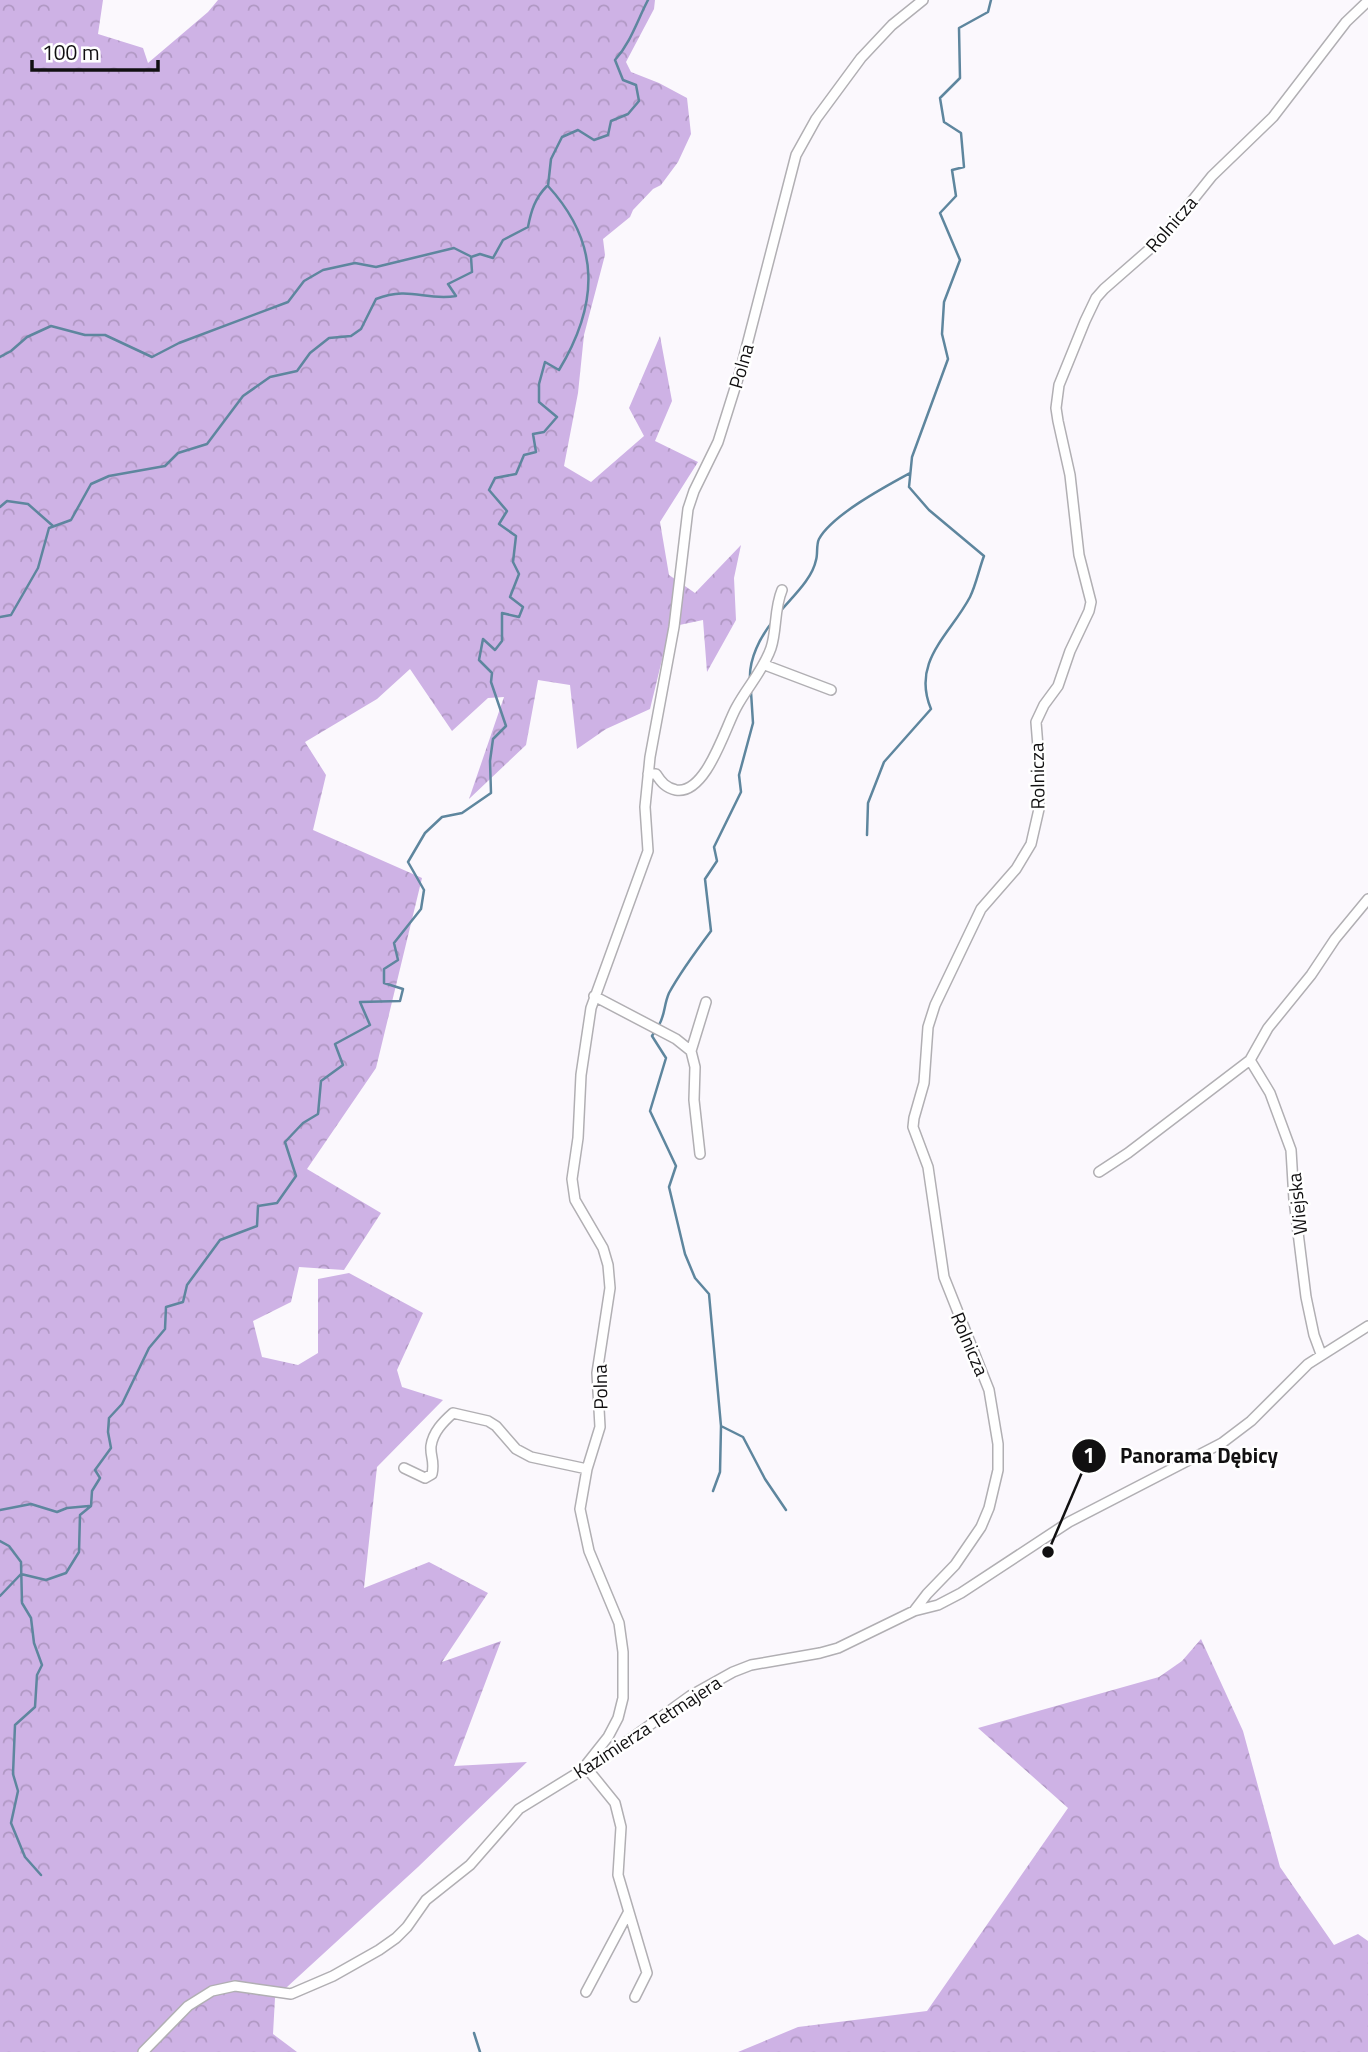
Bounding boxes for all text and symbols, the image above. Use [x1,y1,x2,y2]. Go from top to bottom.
scale bar [32,28,158,72]
text: 100 m [42,36,99,68]
street label: Rolnicza [1138,189,1204,258]
street label: Polna [720,340,761,392]
street label: Rolnicza [1021,742,1052,810]
street label: Wiejska [1279,1171,1314,1236]
street label: Rolnicza [944,1307,997,1381]
street label: Polna [585,1364,614,1410]
callout: Panorama Dębicy [1071,1435,1292,1477]
text: 1 [1083,1439,1095,1471]
text: Panorama Dębicy [1120,1439,1279,1471]
street label: Kazimierza Tetmajera [567,1667,727,1785]

